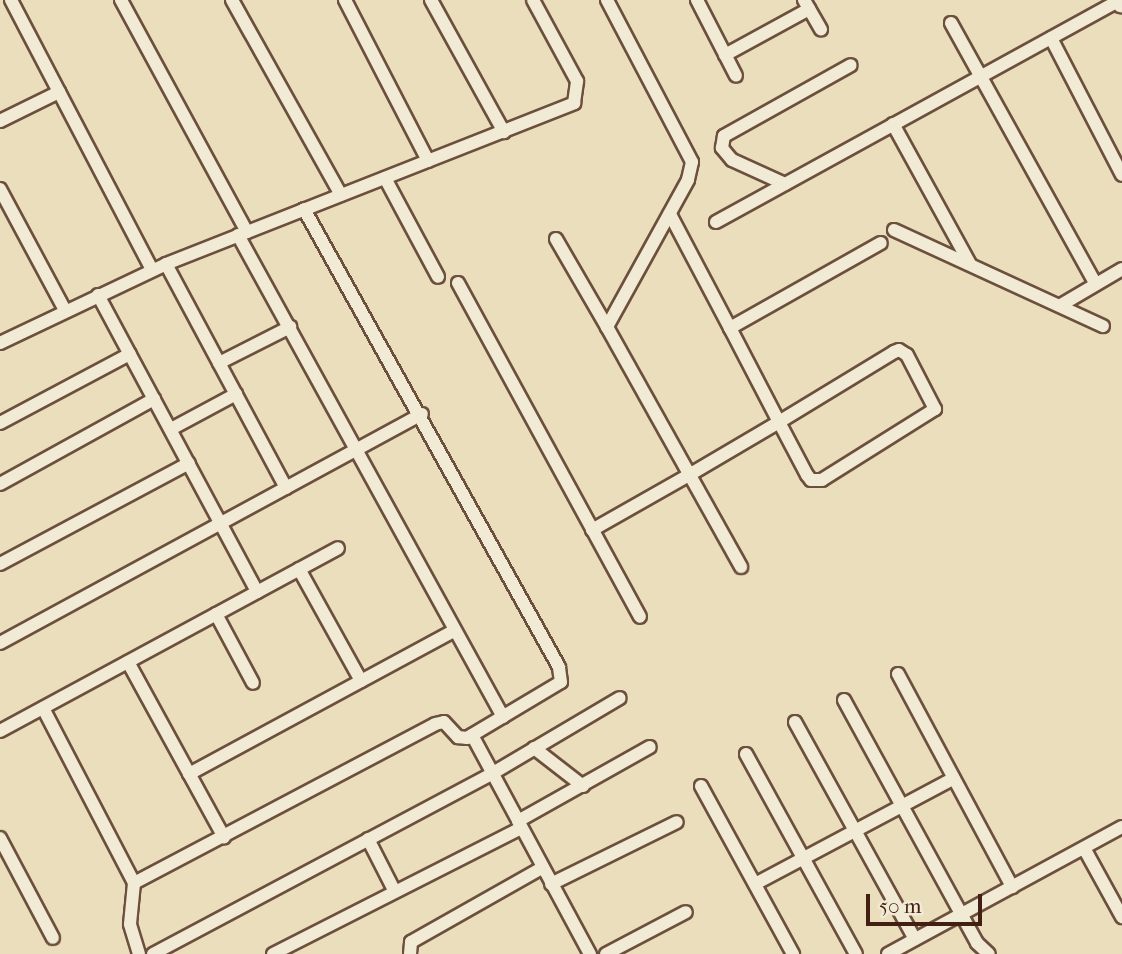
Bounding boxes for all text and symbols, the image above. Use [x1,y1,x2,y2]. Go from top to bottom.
scale bar [870,880,986,924]
text: 50 m [879,894,922,918]

